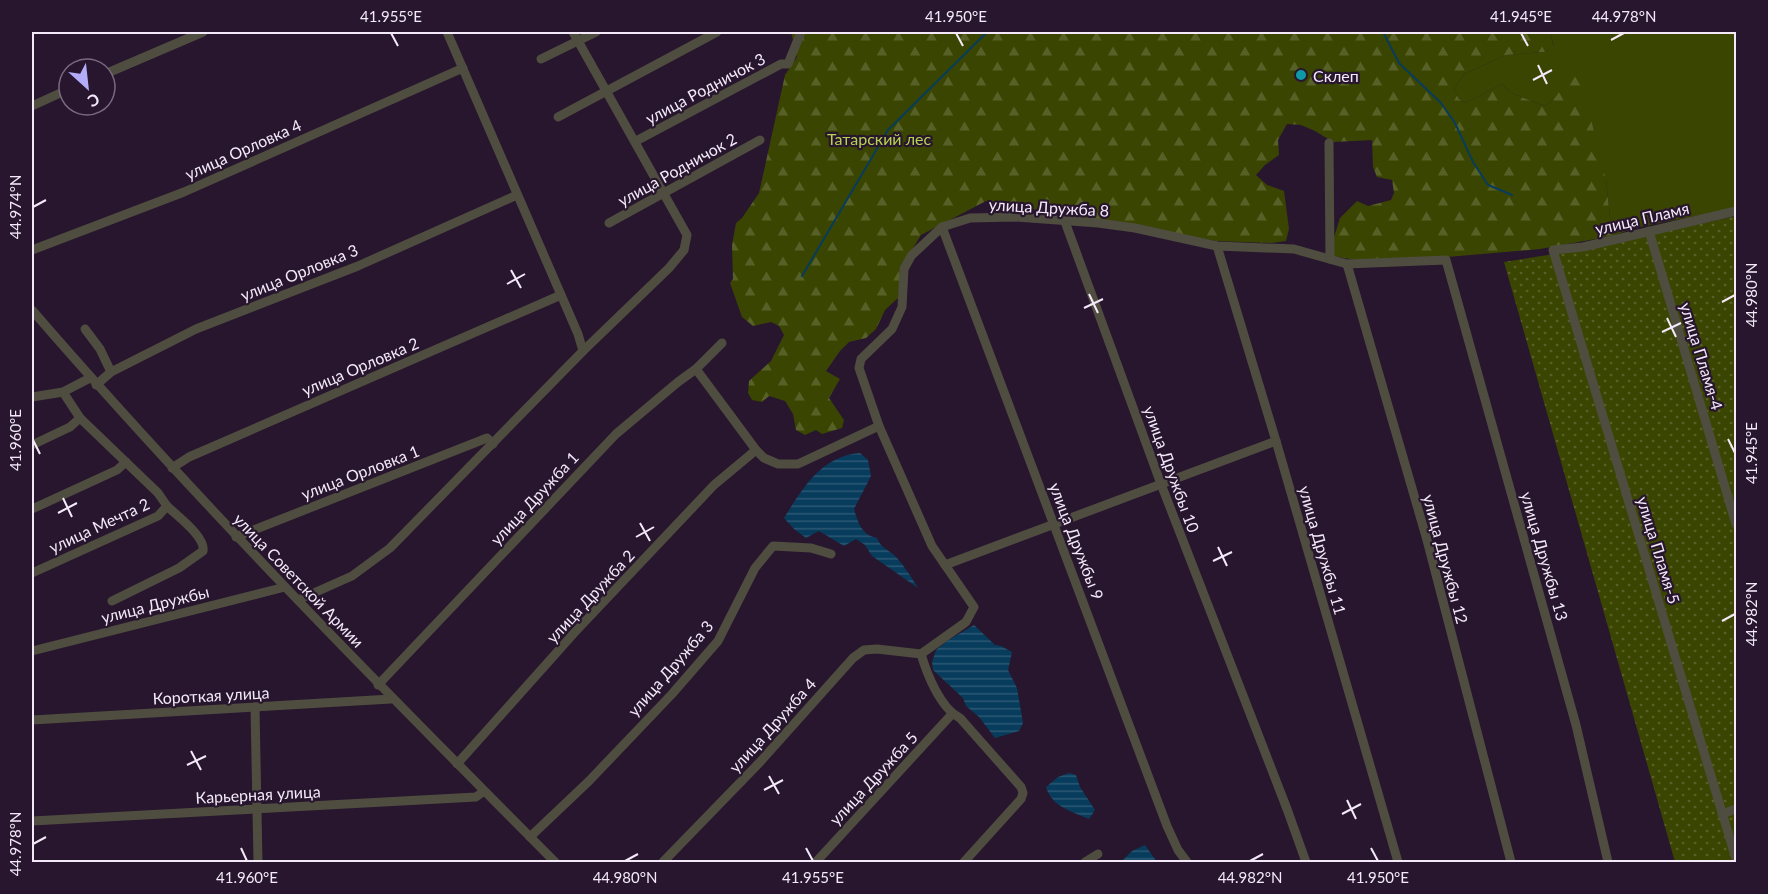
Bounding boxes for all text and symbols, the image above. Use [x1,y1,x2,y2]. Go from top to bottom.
text: 41.955°E [360,7,422,25]
text: 41.950°E [925,7,987,25]
text: 41.945°E [1490,7,1552,25]
text: 44.978°N [1592,7,1656,25]
street label: улица Родничок 3 [642,48,768,128]
north arrow [57,57,117,117]
place label: Склеп [1313,66,1359,85]
marker: Склеп [1294,68,1308,82]
text: С [85,90,103,112]
street label: улица Орловка 4 [182,115,304,183]
street label: улица Родничок 2 [614,128,740,210]
park label: Татарский лес [827,129,931,148]
text: 44.974°N [6,175,24,239]
street label: улица Дружба 8 [988,194,1110,220]
street label: улица Пламя [1593,198,1691,238]
street label: улица Орловка 3 [237,240,361,304]
text: 44.980°N [1742,263,1760,327]
street label: улица Пламя-4 [1677,300,1727,412]
street label: улица Орловка 2 [299,333,421,399]
street label: улица Дружбы 10 [1140,403,1204,535]
text: 41.960°E [6,409,24,471]
text: 41.945°E [1742,422,1760,484]
street label: улица Орловка 1 [298,441,422,503]
street label: улица Дружба 1 [486,447,582,549]
street label: улица Дружбы 9 [1046,480,1108,602]
street label: улица Дружбы 11 [1296,483,1350,617]
street label: улица Дружбы 13 [1518,489,1572,623]
street label: улица Дружбы 12 [1420,492,1472,626]
street label: улица Мечта 2 [46,493,152,557]
street label: улица Пламя-5 [1634,494,1684,606]
street label: улица Советской Армии [230,509,368,651]
street label: улица Дружба 2 [542,545,638,647]
street label: улица Дружбы [99,581,211,627]
text: 44.982°N [1742,582,1760,646]
street label: улица Дружба 3 [623,616,717,720]
street label: улица Дружба 4 [725,674,819,776]
street label: Короткая улица [152,682,270,708]
street label: улица Дружба 5 [825,727,921,829]
street label: Карьерная улица [195,781,321,807]
text: 44.978°N [6,812,24,876]
text: 41.960°E [216,868,278,886]
text: 44.980°N [593,868,657,886]
text: 41.955°E [782,868,844,886]
text: 44.982°N [1218,868,1282,886]
text: 41.950°E [1347,868,1409,886]

